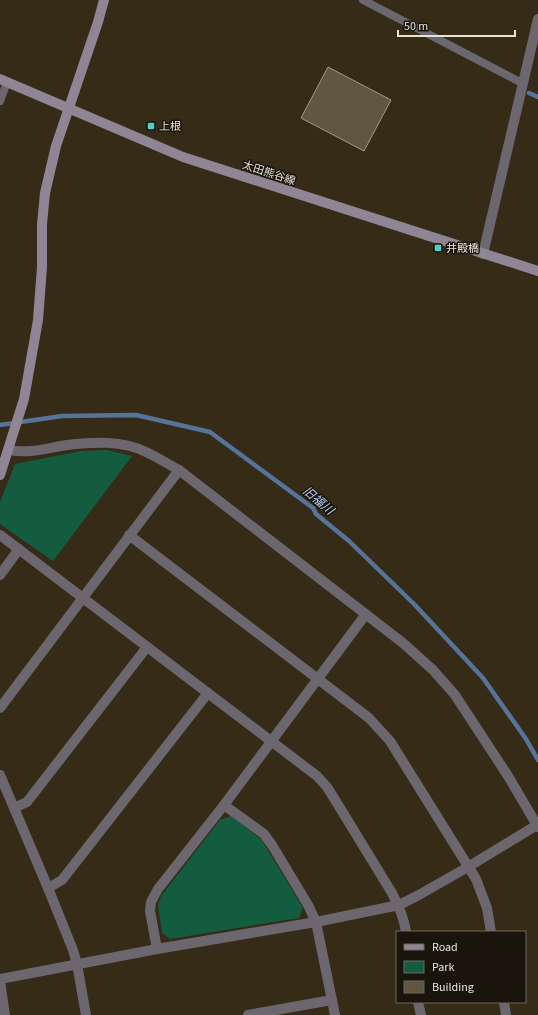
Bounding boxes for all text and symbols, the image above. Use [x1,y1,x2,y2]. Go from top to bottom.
scale bar [398,12,515,38]
text: 50 m [404,18,428,35]
place label: 上根 [159,119,181,134]
marker: 上根 [146,121,156,131]
street label: 太田熊谷線 [241,157,297,189]
place label: 井殿橋 [446,241,479,256]
marker: 井殿橋 [433,243,443,253]
water label: 旧福川 [299,483,339,520]
legend [396,931,526,1003]
text: Road [432,939,458,956]
text: Park [432,959,454,976]
text: Building [432,979,474,996]

